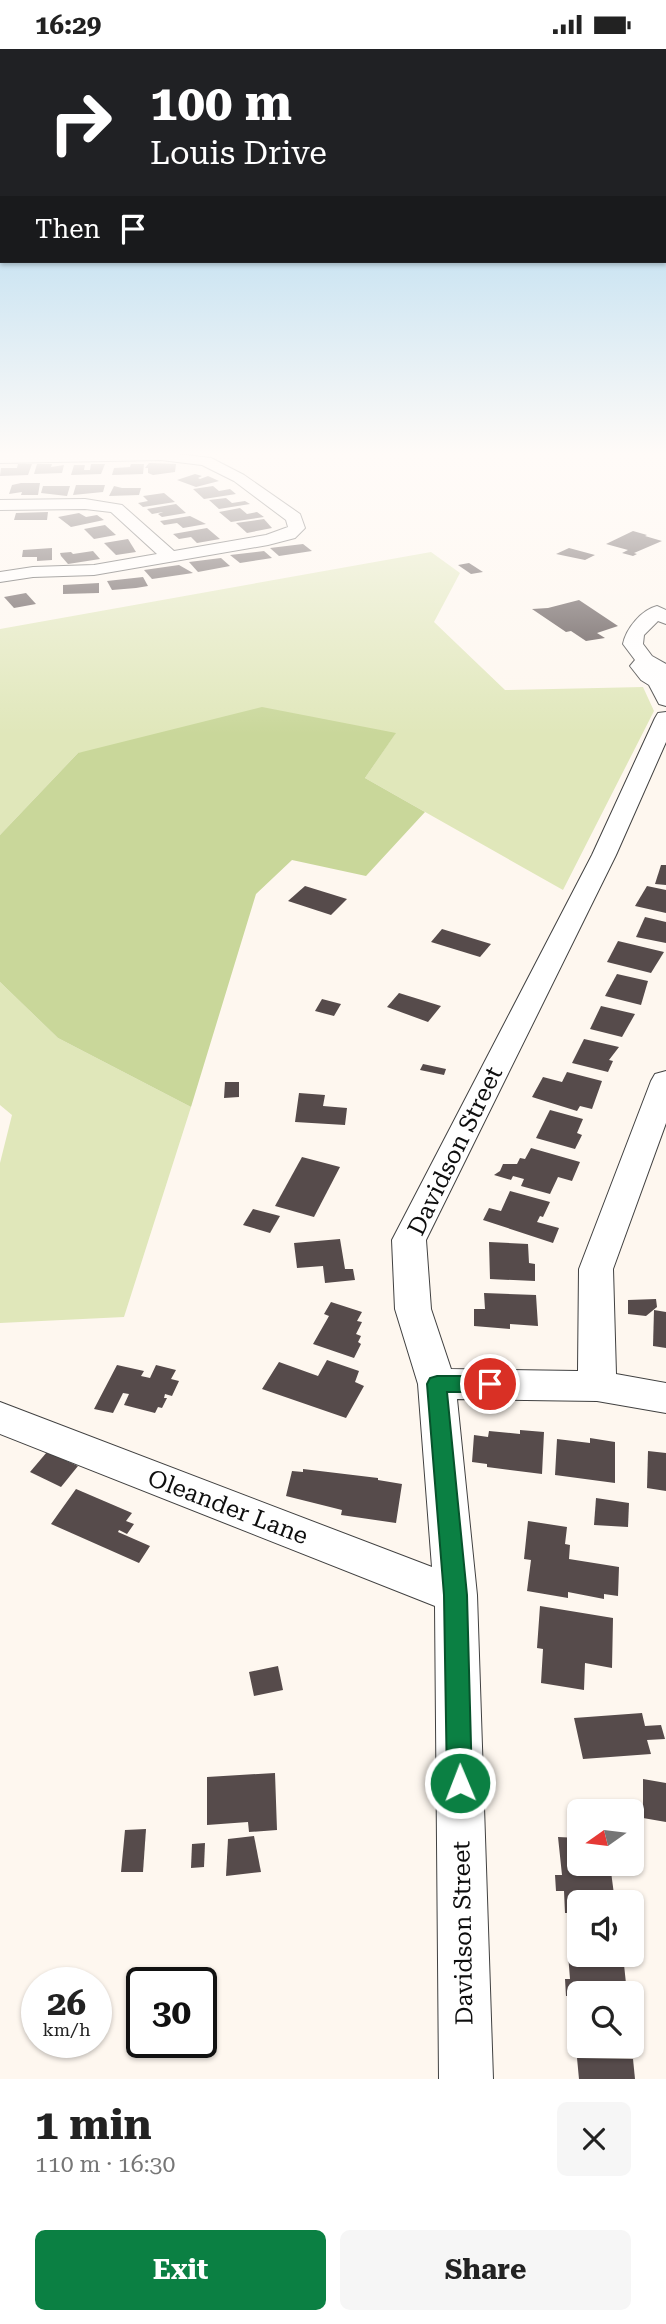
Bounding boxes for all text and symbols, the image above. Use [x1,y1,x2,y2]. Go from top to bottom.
text: 16:29 [35,10,101,40]
text: 100 m [150,75,292,132]
icon: right [35,77,126,168]
text: Louis Drive [150,134,327,172]
icon: arrive [114,210,152,248]
text: Then [35,214,100,244]
street label: Davidson Street [402,1062,508,1240]
pin [460,1354,520,1414]
icon: arrive [471,1365,509,1403]
street label: Oleander Lane [144,1464,312,1550]
position arrow [423,1746,497,1820]
north arrow [567,1799,644,1876]
map controls [567,1799,644,2058]
street label: Davidson Street [447,1841,479,2025]
button: sound [567,1890,644,1967]
speed limit sign: 30 [126,1967,217,2058]
button: search [567,1981,644,2058]
text: 26 [47,1983,86,2024]
text: km/h [42,2019,91,2040]
text: 1 min [35,2100,152,2149]
button: close [557,2102,631,2176]
text: 110 m · 16:30 [35,2151,175,2178]
button: Exit [35,2230,326,2310]
button: Share [340,2230,631,2310]

